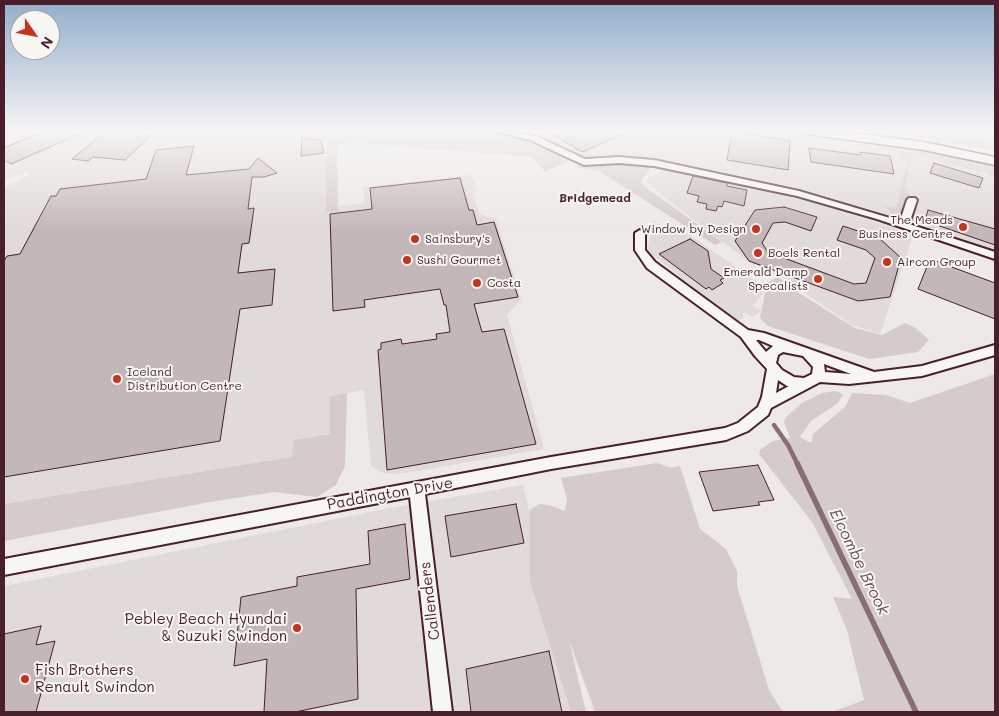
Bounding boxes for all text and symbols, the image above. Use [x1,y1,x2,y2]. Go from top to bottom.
north arrow [10,10,60,60]
text: N [36,33,58,53]
district label: Bridgemead [559,191,631,205]
place label: The Meads Business Centre [859,213,953,241]
marker: The Meads Business Centre [957,221,969,233]
place label: Window by Design [641,222,746,236]
marker: Window by Design [750,223,762,235]
place label: Sainsbury's [425,232,490,246]
marker: Sainsbury's [409,233,421,245]
place label: Boels Rental [768,246,840,260]
marker: Boels Rental [752,247,764,259]
place label: Sushi Gourmet [417,253,501,267]
marker: Sushi Gourmet [401,254,413,266]
place label: Aircon Group [897,255,976,269]
marker: Aircon Group [881,256,893,268]
place label: Emerald Damp Specalists [723,265,808,293]
marker: Emerald Damp Specalists [812,273,824,285]
place label: Costa [487,276,521,290]
marker: Costa [471,277,483,289]
place label: Iceland Distribution Centre [127,365,242,393]
marker: Iceland Distribution Centre [111,373,123,385]
street label: Paddington Drive [326,474,454,514]
water label: Elcombe Brook [825,506,893,618]
street label: Callenders [416,561,444,641]
place label: Pebley Beach Hyundai & Suzuki Swindon [125,610,287,645]
marker: Pebley Beach Hyundai & Suzuki Swindon [291,622,303,634]
place label: Fish Brothers Renault Swindon [35,661,155,696]
marker: Fish Brothers Renault Swindon [19,673,31,685]

